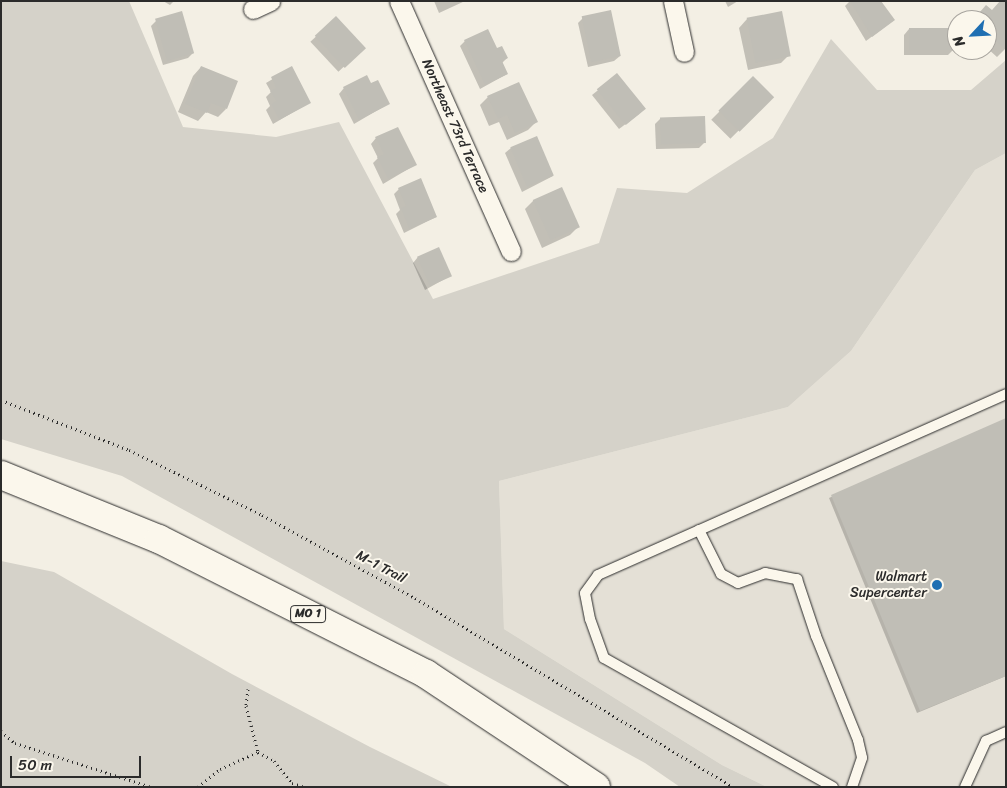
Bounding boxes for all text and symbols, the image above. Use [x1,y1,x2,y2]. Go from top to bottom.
north arrow [947,10,997,60]
text: N [945,31,972,51]
street label: Northeast 73rd Terrace [418,56,492,196]
street label: M-1 Trail [353,547,409,587]
place label: Walmart Supercenter [850,569,927,602]
marker: Walmart Supercenter [931,579,943,591]
road number: MO 1 [289,604,327,624]
scale bar [12,746,144,778]
text: 50 m [18,752,52,778]

